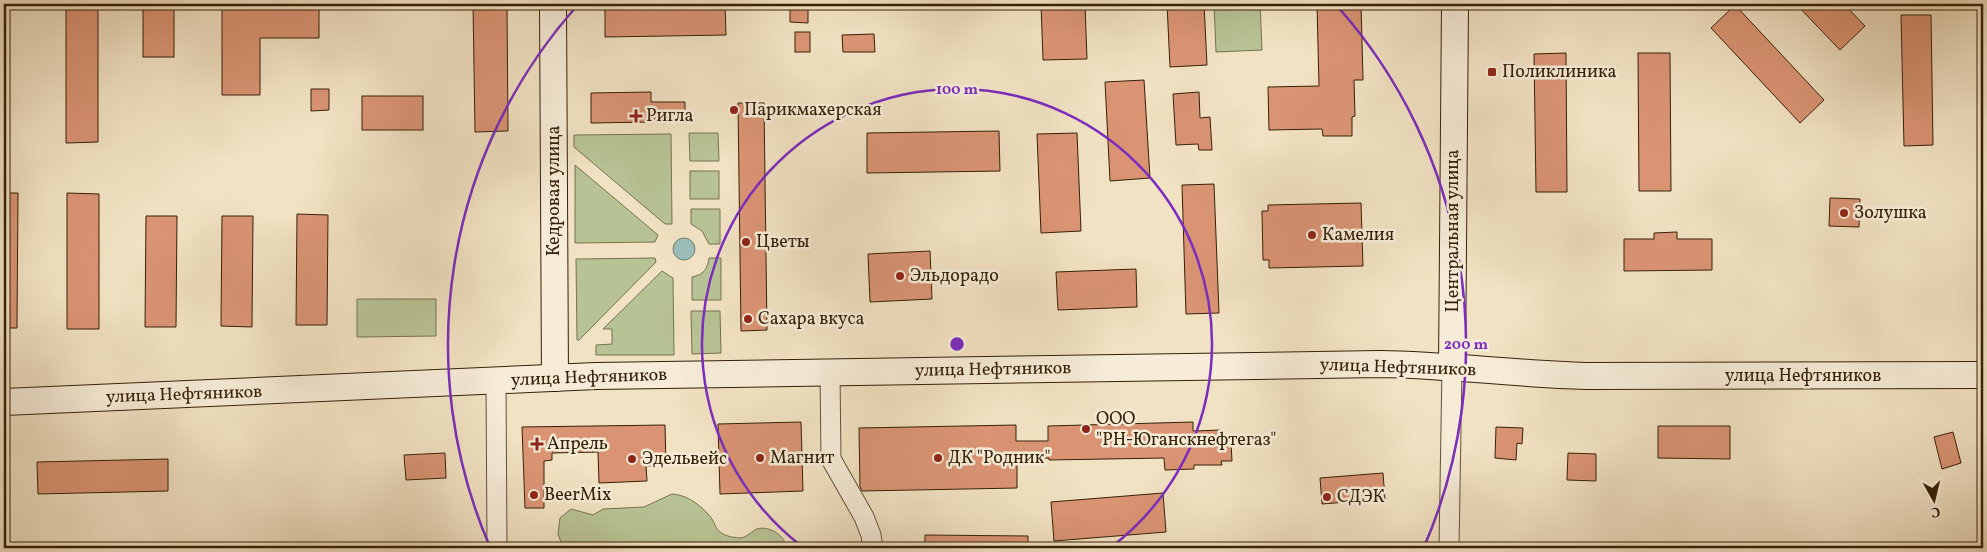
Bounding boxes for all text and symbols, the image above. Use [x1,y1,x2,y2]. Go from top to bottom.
place label: Поликлиника [1502,60,1617,85]
marker: Поликлиника [1486,66,1498,78]
text: 100 m [936,80,979,101]
place label: Парикмахерская [744,98,882,123]
place label: Ригла [646,104,694,129]
marker: Парикмахерская [728,104,740,116]
marker: Ригла [630,110,642,122]
street label: Кедровая улица [542,126,567,256]
street label: Центральная улица [1441,149,1466,312]
place label: Золушка [1854,201,1927,226]
marker: Золушка [1838,207,1850,219]
place label: Камелия [1322,223,1394,248]
marker: Камелия [1306,229,1318,241]
place label: Цветы [756,230,810,255]
marker: Цветы [740,236,752,248]
place label: Эльдорадо [910,264,999,289]
marker: Эльдорадо [894,270,906,282]
place label: Сахара вкуса [758,307,864,332]
marker: Сахара вкуса [742,313,754,325]
centre of rings [948,335,966,353]
text: 200 m [1444,335,1488,356]
street label: улица Нефтяников [1319,353,1477,383]
street label: улица Нефтяников [914,356,1072,384]
street label: улица Нефтяников [510,363,668,393]
street label: улица Нефтяников [1725,364,1881,389]
street label: улица Нефтяников [105,380,263,410]
place label: ООО "РН-Юганскнефтегаз" [1096,407,1276,453]
marker: ООО "РН-Юганскнефтегаз" [1080,423,1092,435]
place label: Апрель [547,432,608,457]
marker: Апрель [531,438,543,450]
place label: Магнит [770,446,834,471]
place label: ДК "Родник" [948,446,1051,471]
place label: Эдельвейс [642,447,727,472]
marker: Магнит [754,452,766,464]
marker: ДК "Родник" [932,452,944,464]
marker: Эдельвейс [626,453,638,465]
north arrow [1910,474,1960,524]
place label: BeerMix [544,483,611,508]
place label: СДЭК [1337,485,1385,510]
marker: BeerMix [528,489,540,501]
marker: СДЭК [1321,491,1333,503]
text: С [1930,501,1941,521]

